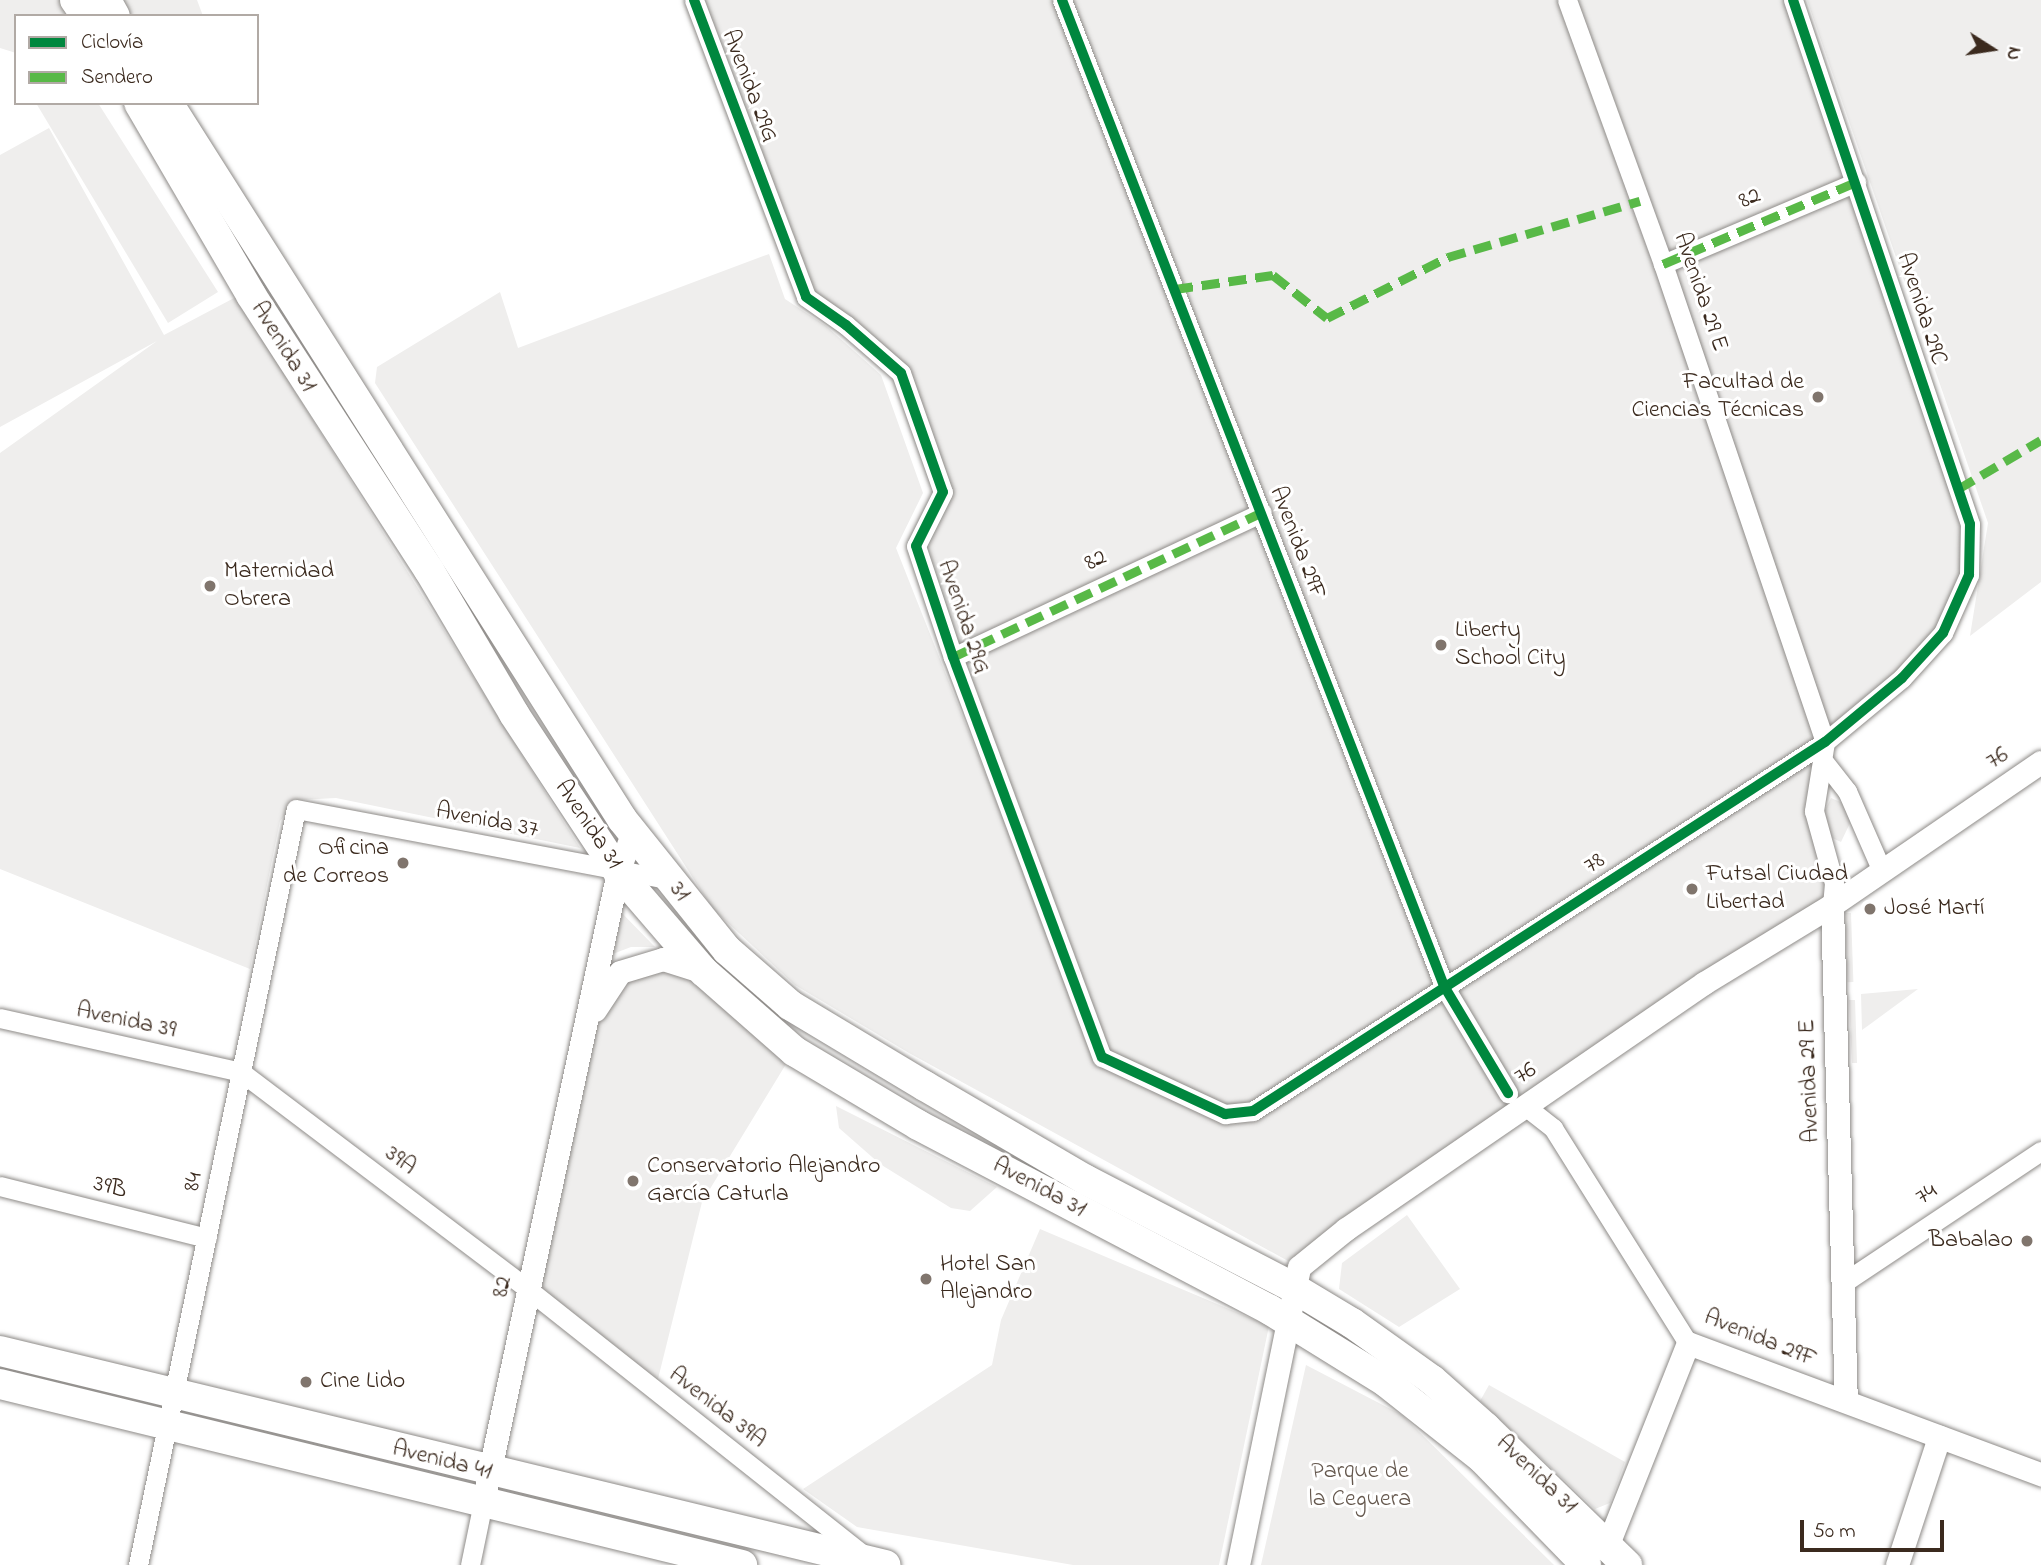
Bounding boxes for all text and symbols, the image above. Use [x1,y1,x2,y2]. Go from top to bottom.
legend [14,14,259,105]
north arrow [1957,14,2027,84]
street label: Avenida 29G [714,26,784,146]
text: Ciclovía [81,28,143,58]
text: N [1998,44,2028,63]
text: Sendero [81,63,153,93]
street label: 82 [1735,182,1765,216]
street label: Avenida 29 E [1666,229,1734,355]
street label: Avenida 29C [1889,249,1953,369]
street label: Avenida 31 [244,296,322,398]
place label: Facultad de Ciencias Técnicas [1632,369,1804,425]
marker: Facultad de Ciencias Técnicas [1810,389,1826,405]
street label: Avenida 29F [1262,482,1332,604]
street label: 82 [1080,544,1112,578]
street label: Avenida 29G [930,556,996,678]
place label: Maternidad Obrera [224,558,334,614]
marker: Maternidad Obrera [202,578,218,594]
place label: Liberty School City [1455,617,1566,673]
marker: Liberty School City [1433,637,1449,653]
street label: 76 [1981,741,2015,777]
street label: Avenida 31 [548,775,628,875]
street label: Avenida 37 [433,797,541,845]
place label: Oficina de Correos [283,835,389,891]
street label: 78 [1579,847,1611,881]
marker: Oficina de Correos [395,855,411,871]
place label: Futsal Ciudad Libertad [1706,861,1848,917]
street label: 31 [662,876,696,908]
marker: Futsal Ciudad Libertad [1684,881,1700,897]
place label: José Martí [1884,895,1985,923]
marker: José Martí [1862,901,1878,917]
street label: Avenida 39 [73,996,179,1046]
street label: Avenida 29 E [1793,1019,1827,1143]
street label: 76 [1509,1056,1543,1092]
street label: 39A [379,1140,421,1182]
street label: Avenida 31 [987,1151,1091,1225]
place label: Conservatorio Alejandro García Caturla [647,1153,880,1209]
street label: 39B [90,1170,130,1206]
street label: 84 [178,1170,210,1194]
marker: Conservatorio Alejandro García Caturla [625,1173,641,1189]
street label: 74 [1911,1178,1943,1212]
place label: Babalao [1929,1227,2013,1255]
marker: Babalao [2019,1233,2035,1249]
place label: Hotel San Alejandro [940,1251,1035,1307]
marker: Hotel San Alejandro [918,1271,934,1287]
street label: 82 [487,1274,519,1300]
street label: Avenida 29F [1700,1303,1820,1375]
street label: Avenida 39A [662,1361,772,1455]
place label: Cine Lido [320,1368,405,1396]
marker: Cine Lido [298,1374,314,1390]
street label: Avenida 31 [1489,1429,1583,1521]
street label: Avenida 41 [389,1435,495,1487]
park label: Parque de la Ceguera [1309,1458,1411,1514]
scale bar [1803,1506,1946,1550]
text: 50 m [1813,1517,1856,1547]

